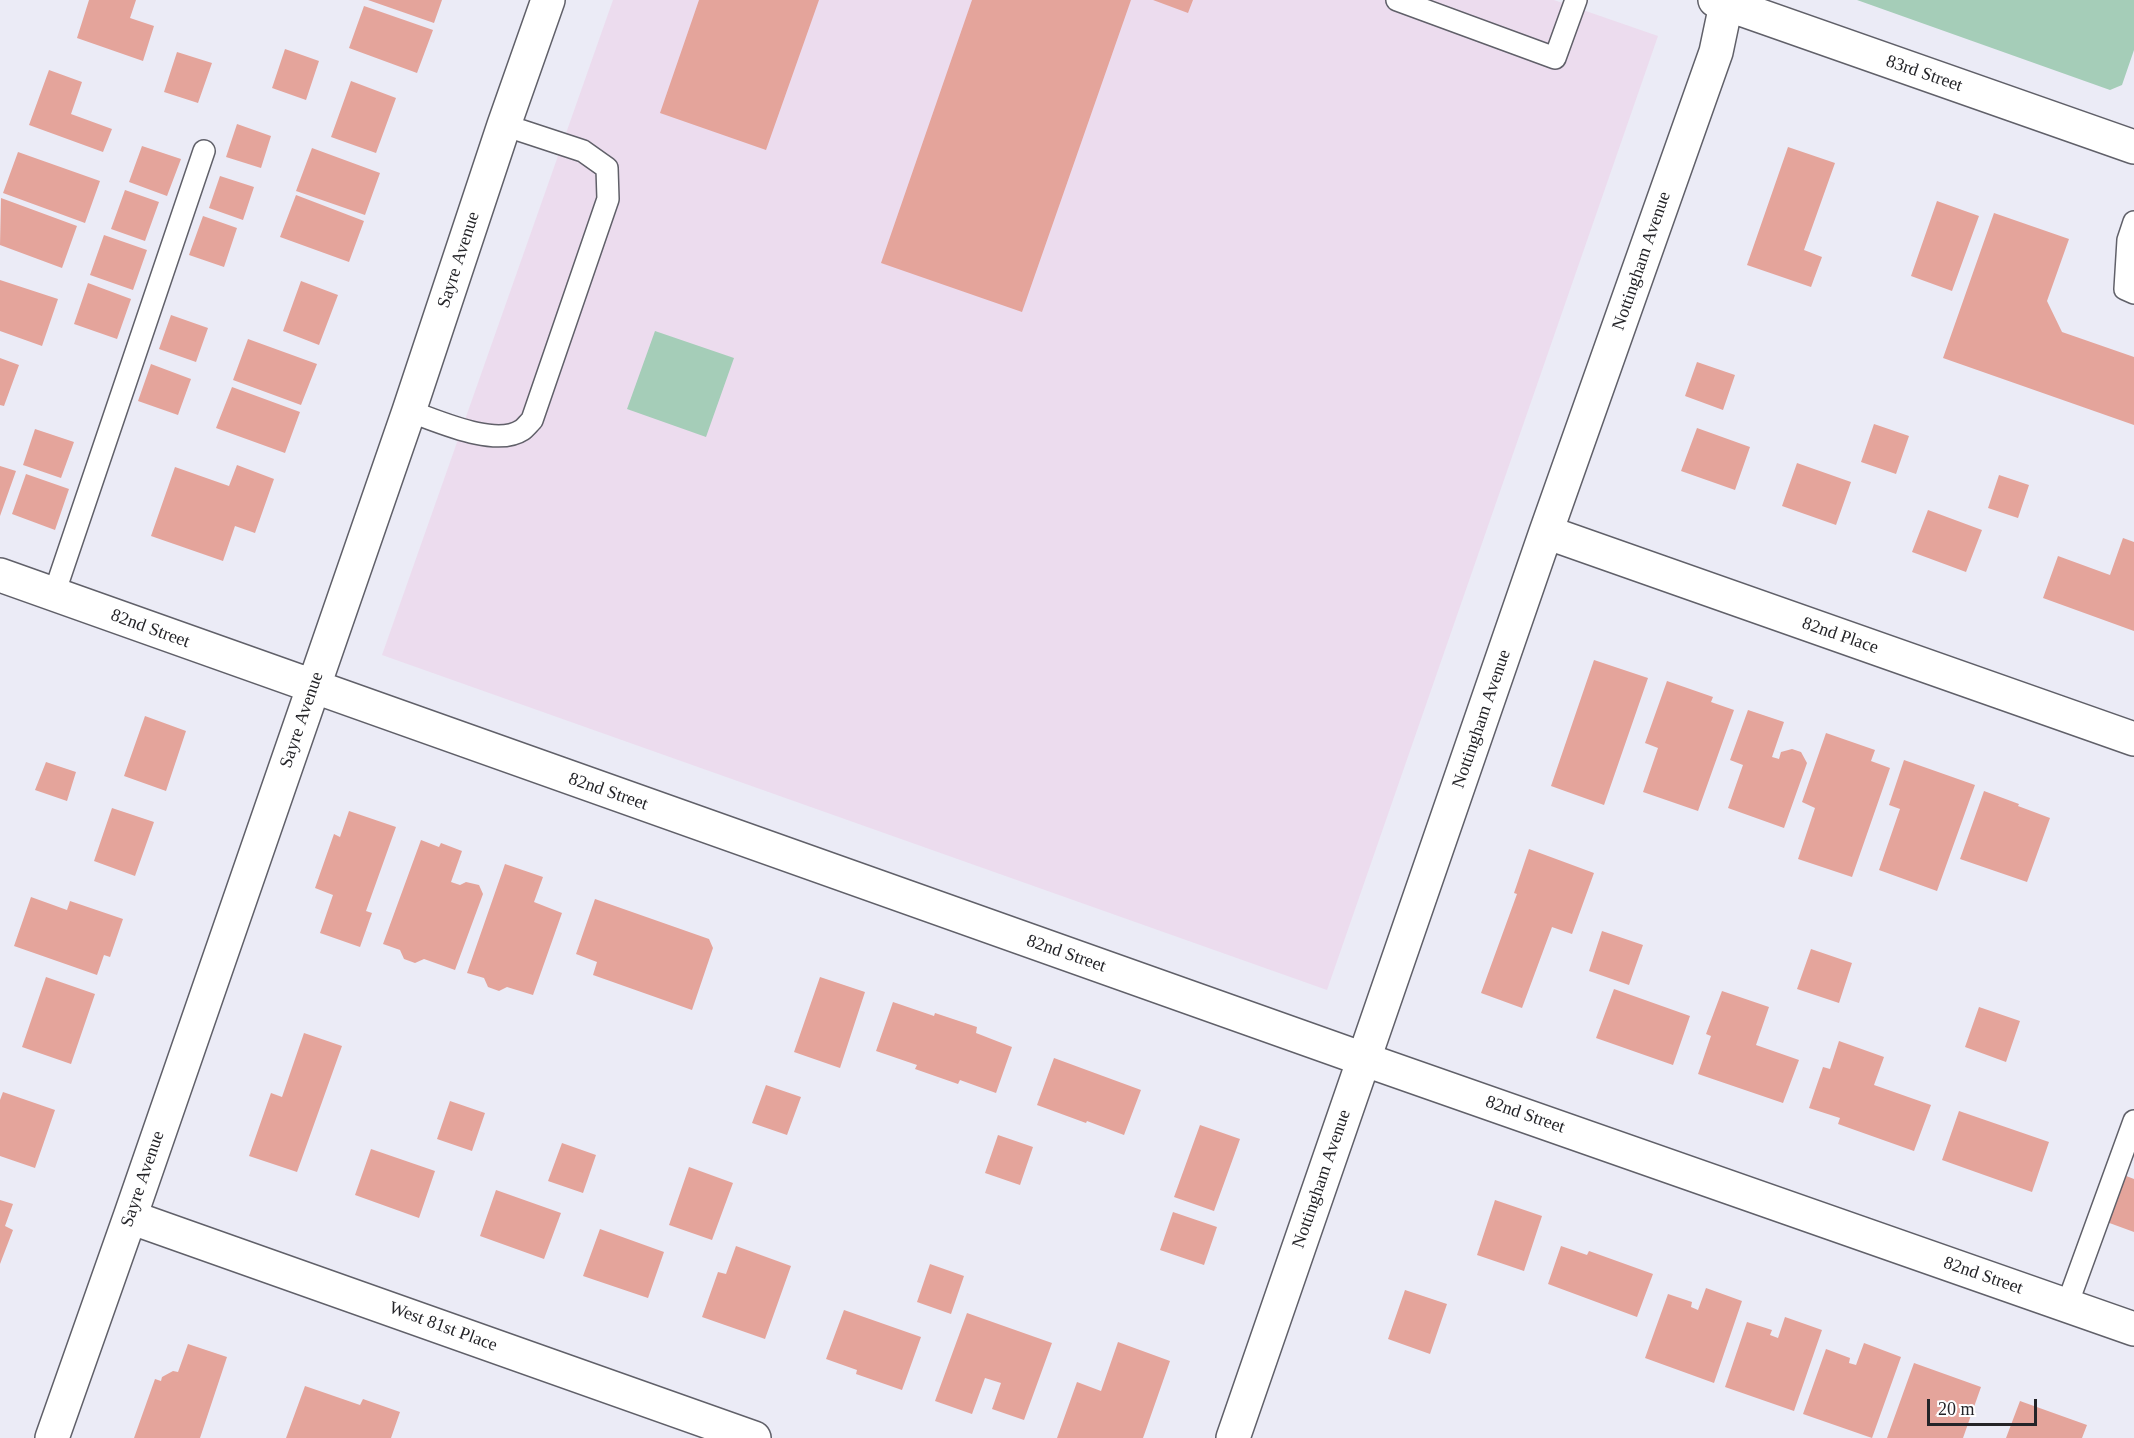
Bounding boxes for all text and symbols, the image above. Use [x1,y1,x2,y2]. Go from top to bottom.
street label: 83rd Street [1883,51,1965,97]
street label: Nottingham Avenue [1608,189,1676,333]
street label: Sayre Avenue [433,209,485,311]
street label: 82nd Street [108,605,192,653]
street label: 82nd Place [1799,613,1881,659]
street label: Nottingham Avenue [1448,647,1516,791]
street label: Sayre Avenue [275,669,329,771]
street label: 82nd Street [565,768,651,816]
street label: 82nd Street [1023,930,1109,978]
street label: 82nd Street [1482,1091,1568,1139]
street label: Nottingham Avenue [1288,1107,1356,1251]
street label: Sayre Avenue [116,1128,170,1230]
street label: 82nd Street [1940,1252,2026,1300]
street label: West 81st Place [386,1297,500,1357]
scale bar [1930,1387,2040,1425]
text: 20 m [1938,1399,1975,1419]

